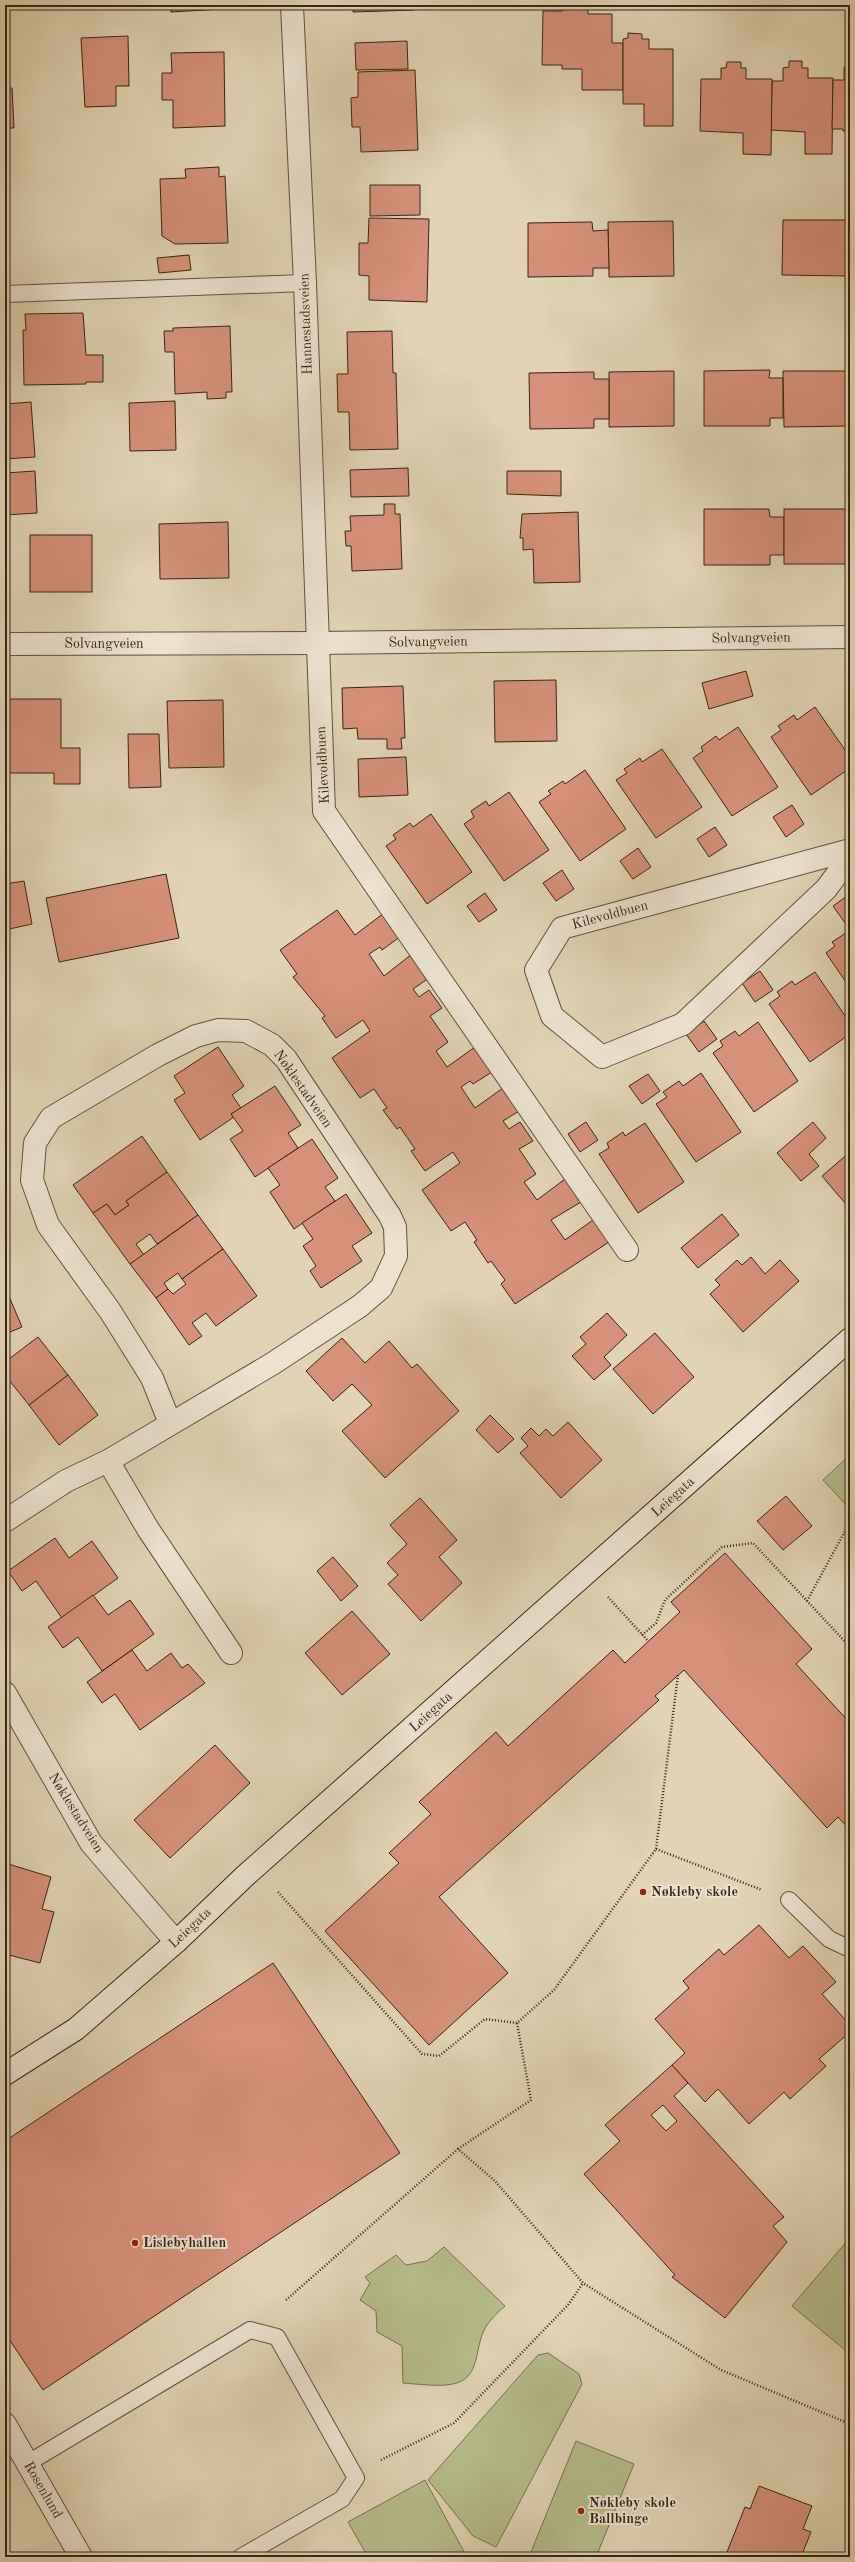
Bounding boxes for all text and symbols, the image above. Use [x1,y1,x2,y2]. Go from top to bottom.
street label: Hannestadsveien [297,272,315,375]
street label: Solvangveien [711,630,791,646]
street label: Solvangveien [388,634,468,650]
street label: Solvangveien [64,637,144,651]
street label: Kilevoldbuen [314,725,332,804]
street label: Kilevoldbuen [571,898,650,932]
street label: Nøklestadveien [271,1048,335,1131]
street label: Leiegata [649,1474,697,1520]
street label: Leiegata [407,1689,455,1735]
street label: Nøklestadveien [46,1771,106,1856]
place label: Nøkleby skole [651,1885,738,1899]
marker: Nøkleby skole [638,1887,648,1897]
street label: Leiegata [166,1905,214,1951]
place label: Lislebyhallen [143,2236,226,2250]
marker: Lislebyhallen [130,2238,140,2248]
street label: Rosenlund [21,2459,65,2521]
place label: Nøkleby skole Ballbinge [589,2496,676,2526]
marker: Nøkleby skole Ballbinge [576,2506,586,2516]

